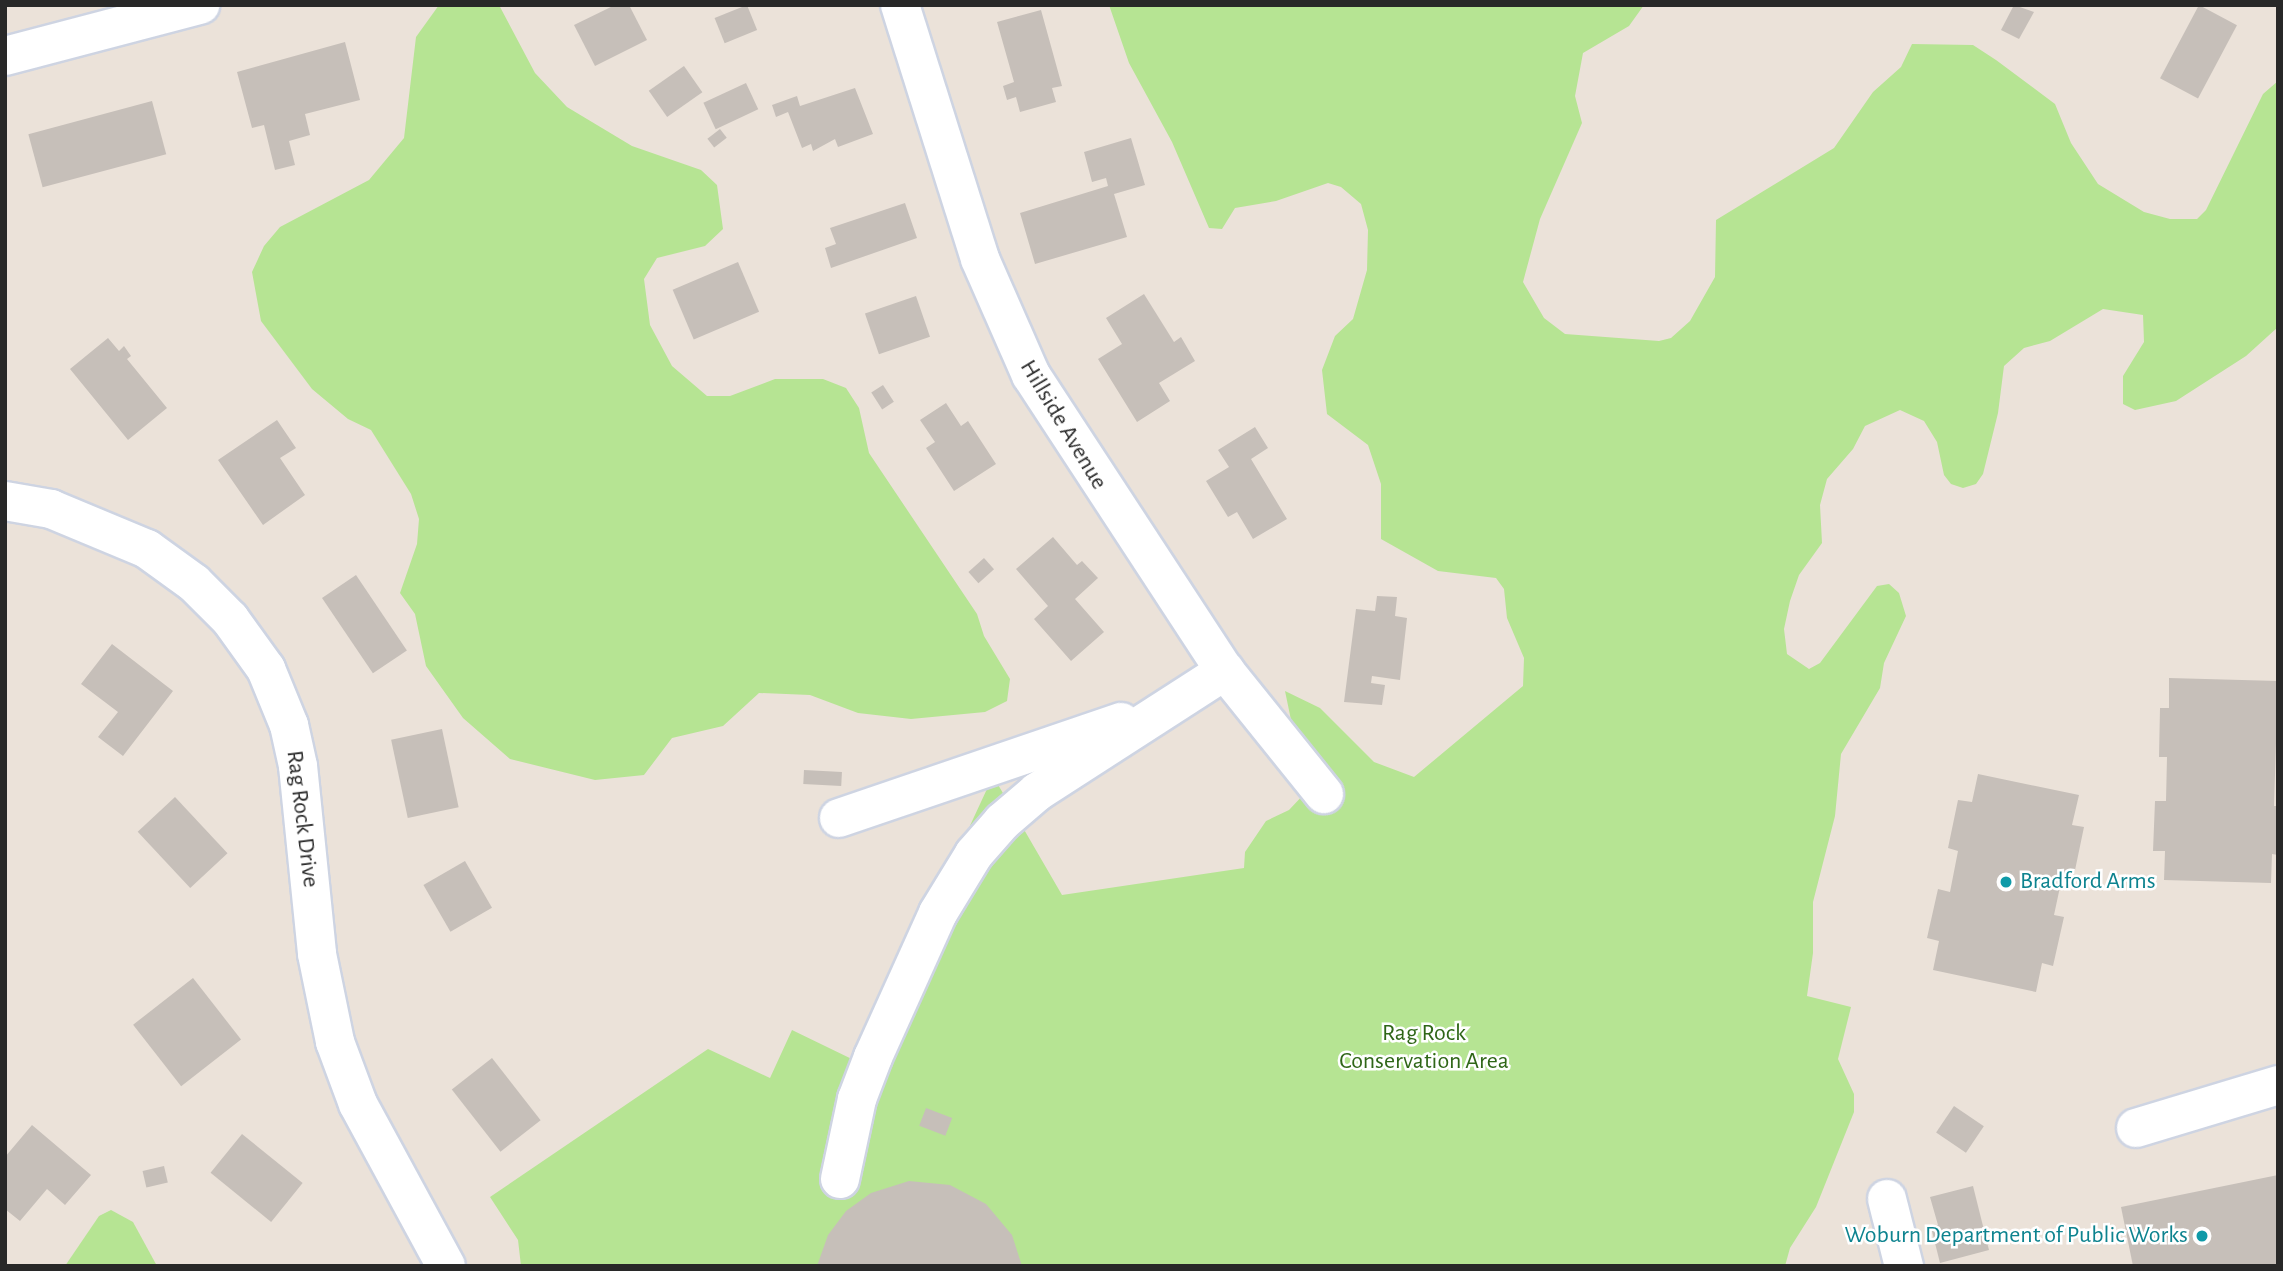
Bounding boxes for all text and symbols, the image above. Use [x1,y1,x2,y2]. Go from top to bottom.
street label: Hillside Avenue [1013,355,1113,495]
street label: Rag Rock Drive [279,749,325,889]
place label: Bradford Arms [2020,868,2156,896]
marker: Bradford Arms [1998,874,2014,890]
park label: Rag Rock Conservation Area [1339,1020,1509,1076]
place label: Woburn Department of Public Works [1844,1222,2188,1250]
marker: Woburn Department of Public Works [2194,1228,2210,1244]

